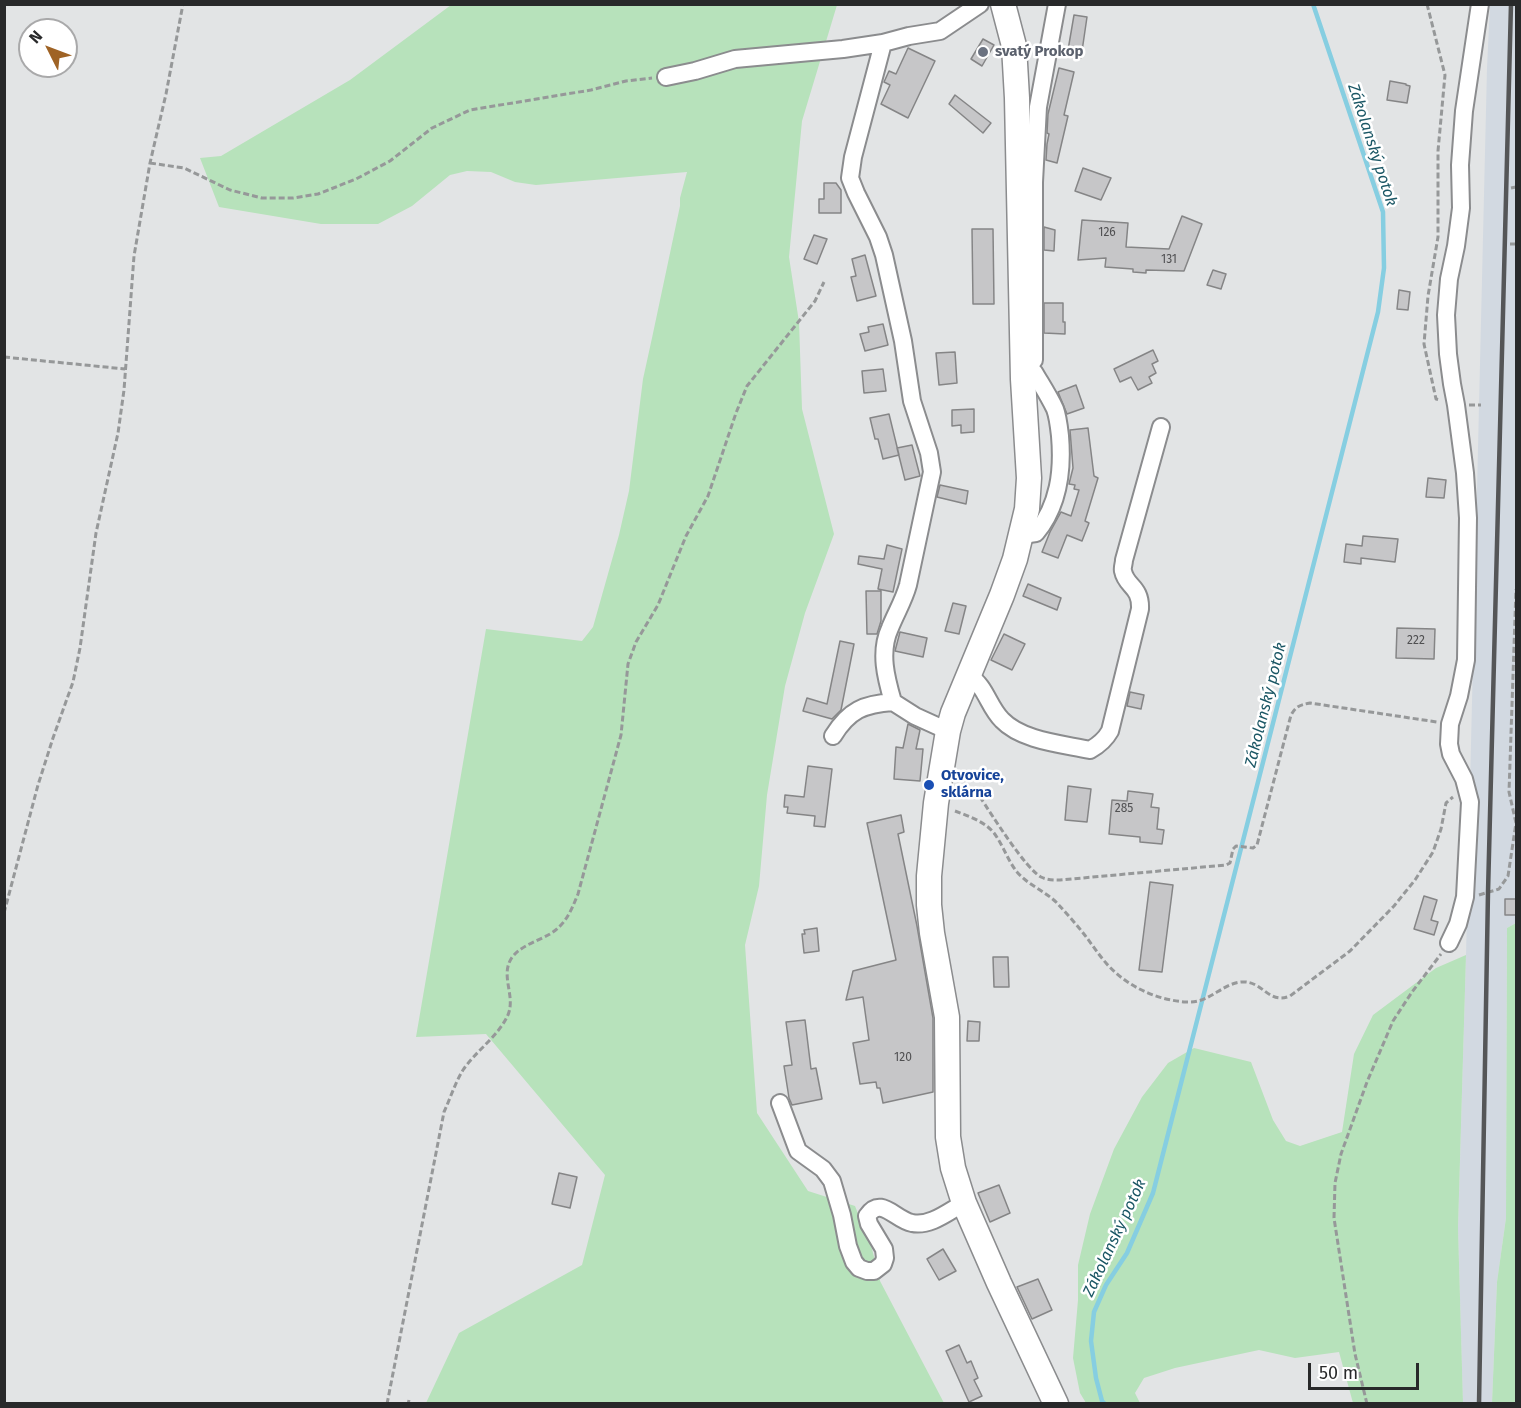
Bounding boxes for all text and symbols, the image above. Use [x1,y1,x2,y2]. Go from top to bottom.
north arrow [18,18,78,78]
text: N [25,27,46,47]
place label: svatý Prokop [995,43,1083,61]
marker: svatý Prokop [976,45,990,59]
water label: Zákolanský potok [1343,81,1401,209]
house number: 126 [1098,226,1116,240]
house number: 131 [1161,253,1177,267]
house number: 222 [1407,634,1425,648]
water label: Zákolanský potok [1241,641,1291,769]
place label: Otvovice, sklárna [941,767,1004,802]
marker: Otvovice, sklárna [922,778,936,792]
house number: 285 [1115,802,1133,816]
house number: 120 [894,1051,912,1065]
water label: Zákolanský potok [1079,1176,1151,1300]
scale bar [1311,1351,1422,1389]
text: 50 m [1319,1362,1358,1384]

